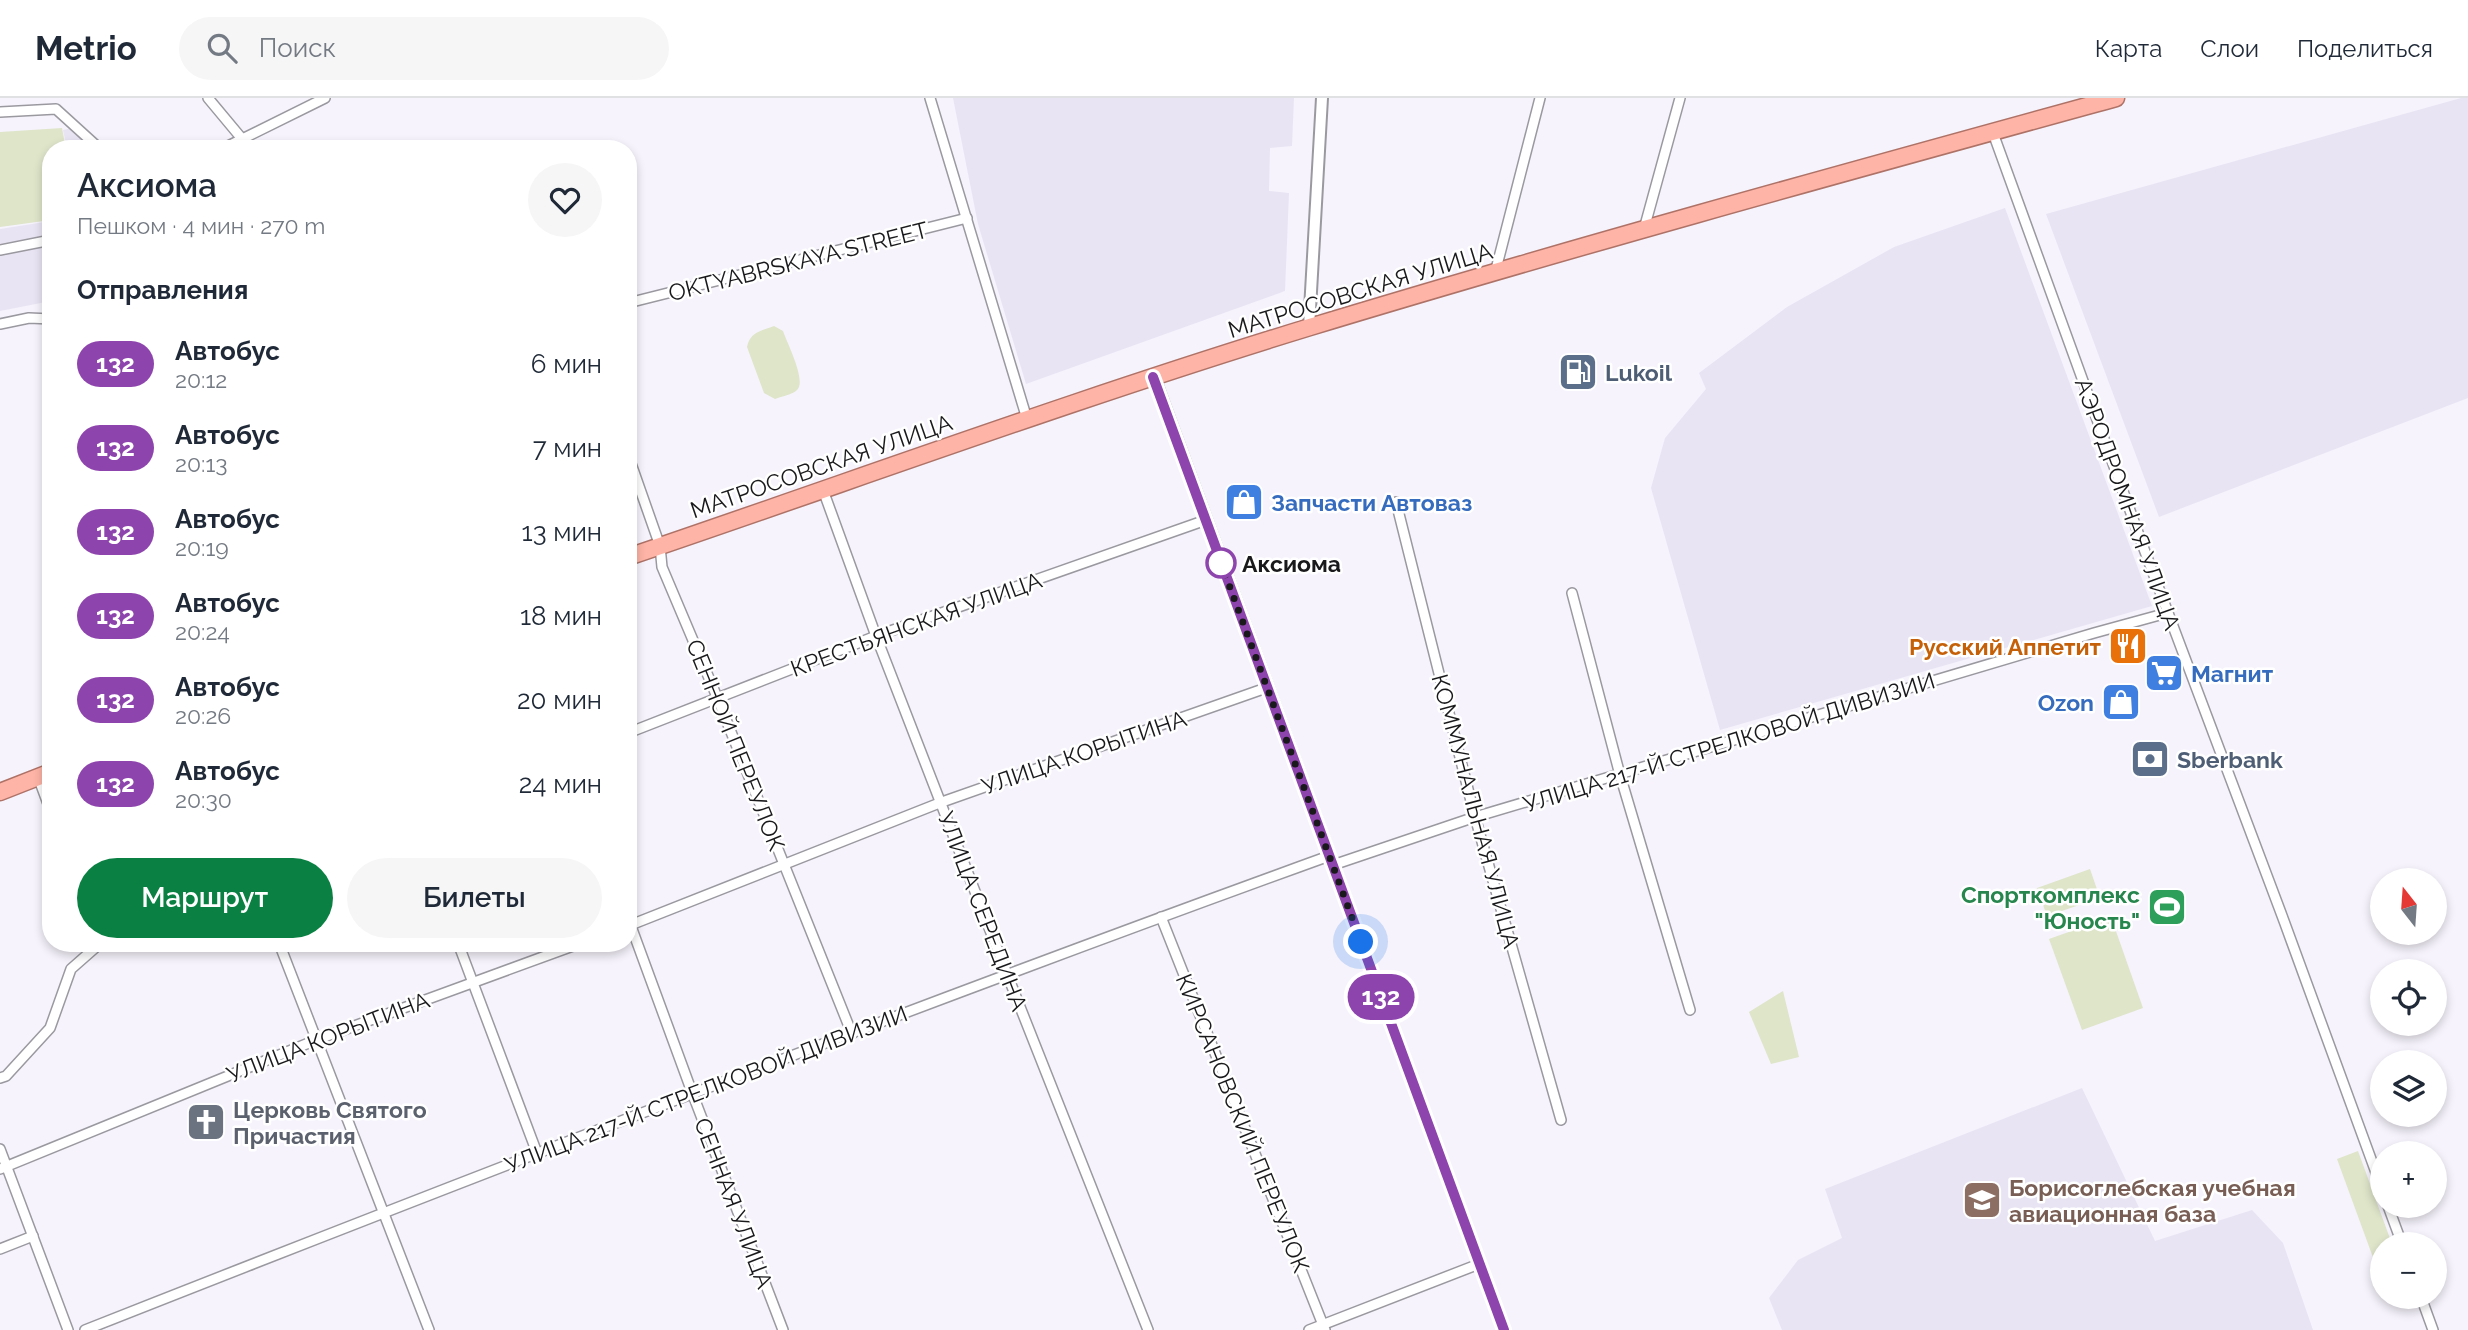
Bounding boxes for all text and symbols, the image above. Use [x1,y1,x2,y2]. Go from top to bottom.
search box [179,17,669,80]
text: Metrio [35,29,137,68]
icon: search [203,29,241,67]
text: Поиск [259,33,336,63]
text: Карта [2095,34,2162,63]
text: Слои [2200,34,2259,63]
text: Поделиться [2297,34,2433,63]
button: heart [528,163,602,237]
text: Аксиома [77,166,217,205]
text: Пешком · 4 мин · 270 m [77,212,325,239]
street label: OKTYABRSKAYA STREET [665,216,931,306]
street label: МАТРОСОВСКАЯ УЛИЦА [1224,237,1496,343]
text: Отправления [77,275,248,305]
text: Автобус [175,336,280,366]
text: 132 [96,349,135,378]
text: 6 мин [531,349,602,379]
fuel station icon: Lukoil [1557,351,1599,393]
place label: Lukoil [1605,359,1673,386]
text: 20:12 [175,366,227,393]
street label: АЭРОДРОМНАЯ УЛИЦА [2070,374,2186,634]
street label: МАТРОСОВСКАЯ УЛИЦА [687,408,956,524]
text: Автобус [175,420,280,450]
text: 132 [96,433,135,462]
text: 7 мин [533,433,602,463]
text: 20:13 [175,450,228,477]
shop icon: Запчасти Автоваз [1223,481,1265,523]
place label: Запчасти Автоваз [1271,489,1472,516]
text: Автобус [175,504,280,534]
text: 132 [96,517,135,546]
text: 13 мин [522,517,602,547]
text: 20:19 [175,534,229,561]
marker: Аксиома [1206,548,1236,578]
place label: Аксиома [1242,550,1341,577]
street label: КРЕСТЬЯНСКАЯ УЛИЦА [787,566,1046,682]
text: Автобус [175,588,280,618]
text: 132 [96,601,135,630]
text: 18 мин [520,601,602,631]
text: 20:24 [175,618,230,645]
restaurant icon: Русский Аппетит [2107,625,2149,667]
place label: Русский Аппетит [1909,633,2102,660]
street label: СЕННОЙ ПЕРЕУЛОК [681,635,791,855]
supermarket icon: Магнит [2143,652,2185,694]
place label: Магнит [2191,660,2274,687]
street label: УЛИЦА 217-Й СТРЕЛКОВОЙ ДИВИЗИИ [1520,666,1938,818]
street label: КОММУНАЛЬНАЯ УЛИЦА [1426,671,1526,951]
text: Автобус [175,672,280,702]
shop icon: Ozon [2100,681,2142,723]
text: 132 [96,685,135,714]
text: 20 мин [517,685,602,715]
place label: Ozon [2038,689,2094,716]
text: 20:26 [175,702,231,729]
street label: УЛИЦА КОРЫТИНА [978,704,1190,800]
bank icon: Sberbank [2129,738,2171,780]
place label: Sberbank [2177,746,2283,773]
text: Автобус [175,756,280,786]
text: 132 [96,769,135,798]
text: 24 мин [519,769,602,799]
text: 20:30 [175,786,232,813]
street label: УЛИЦА СЕРЕДИНА [933,808,1034,1015]
button: Маршрут [77,858,333,938]
button: Билеты [347,858,602,938]
north arrow [2370,868,2446,945]
map controls [2370,868,2447,1309]
place label: Спорткомплекс "Юность" [1961,881,2140,934]
sports icon: Спорткомплекс "Юность" [2146,886,2188,928]
your location [1343,924,1378,959]
button: locate [2370,959,2447,1036]
street label: КИРСАНОВСКИЙ ПЕРЕУЛОК [1171,970,1315,1276]
line badge: 132 [1341,974,1421,1020]
text: 132 [1362,982,1400,1011]
street label: УЛИЦА КОРЫТИНА [223,986,434,1088]
street label: УЛИЦА 217-Й СТРЕЛКОВОЙ ДИВИЗИИ [501,1000,911,1178]
button: layers [2370,1050,2447,1127]
place label: Церковь Святого Причастия [233,1096,427,1149]
church icon: Церковь Святого Причастия [185,1101,227,1143]
street label: СЕННАЯ УЛИЦА [689,1114,779,1293]
button: + [2370,1141,2447,1218]
place label: Борисоглебская учебная авиационная база [2009,1174,2296,1227]
school or university icon: Борисоглебская учебная авиационная база [1961,1179,2003,1221]
button: − [2370,1232,2447,1309]

